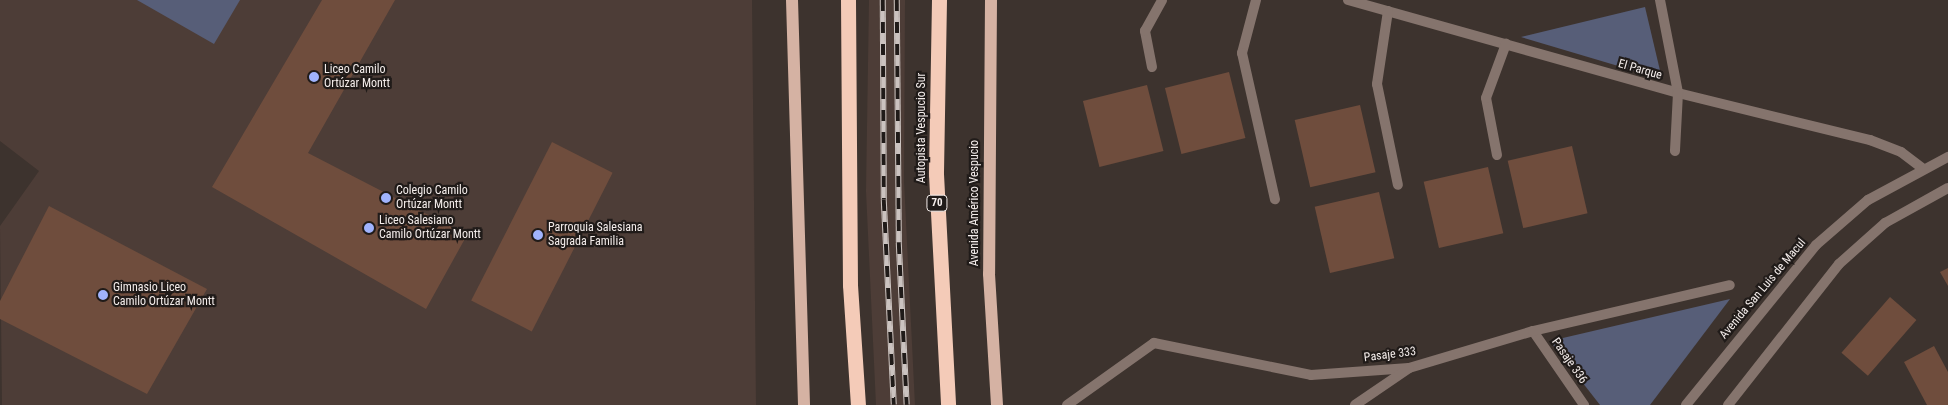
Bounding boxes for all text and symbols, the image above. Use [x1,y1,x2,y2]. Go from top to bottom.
street label: El Parque [1616,57,1664,83]
place label: Liceo Camilo Ortúzar Montt [324,63,390,91]
marker: Liceo Camilo Ortúzar Montt [308,71,320,83]
street label: Autopista Vespucio Sur [915,73,929,183]
street label: Avenida Américo Vespucio [968,140,982,266]
place label: Colegio Camilo Ortúzar Montt [396,184,468,212]
marker: Colegio Camilo Ortúzar Montt [380,192,392,204]
road number: 70 [926,194,948,212]
place label: Liceo Salesiano Camilo Ortúzar Montt [379,214,481,242]
place label: Parroquia Salesiana Sagrada Familia [548,221,642,249]
marker: Liceo Salesiano Camilo Ortúzar Montt [363,222,375,234]
marker: Parroquia Salesiana Sagrada Familia [532,229,544,241]
street label: Avenida San Luis de Macul [1717,236,1809,342]
place label: Gimnasio Liceo Camilo Ortúzar Montt [113,281,215,309]
marker: Gimnasio Liceo Camilo Ortúzar Montt [97,289,109,301]
street label: Pasaje 336 [1548,335,1590,387]
street label: Pasaje 333 [1363,345,1417,365]

